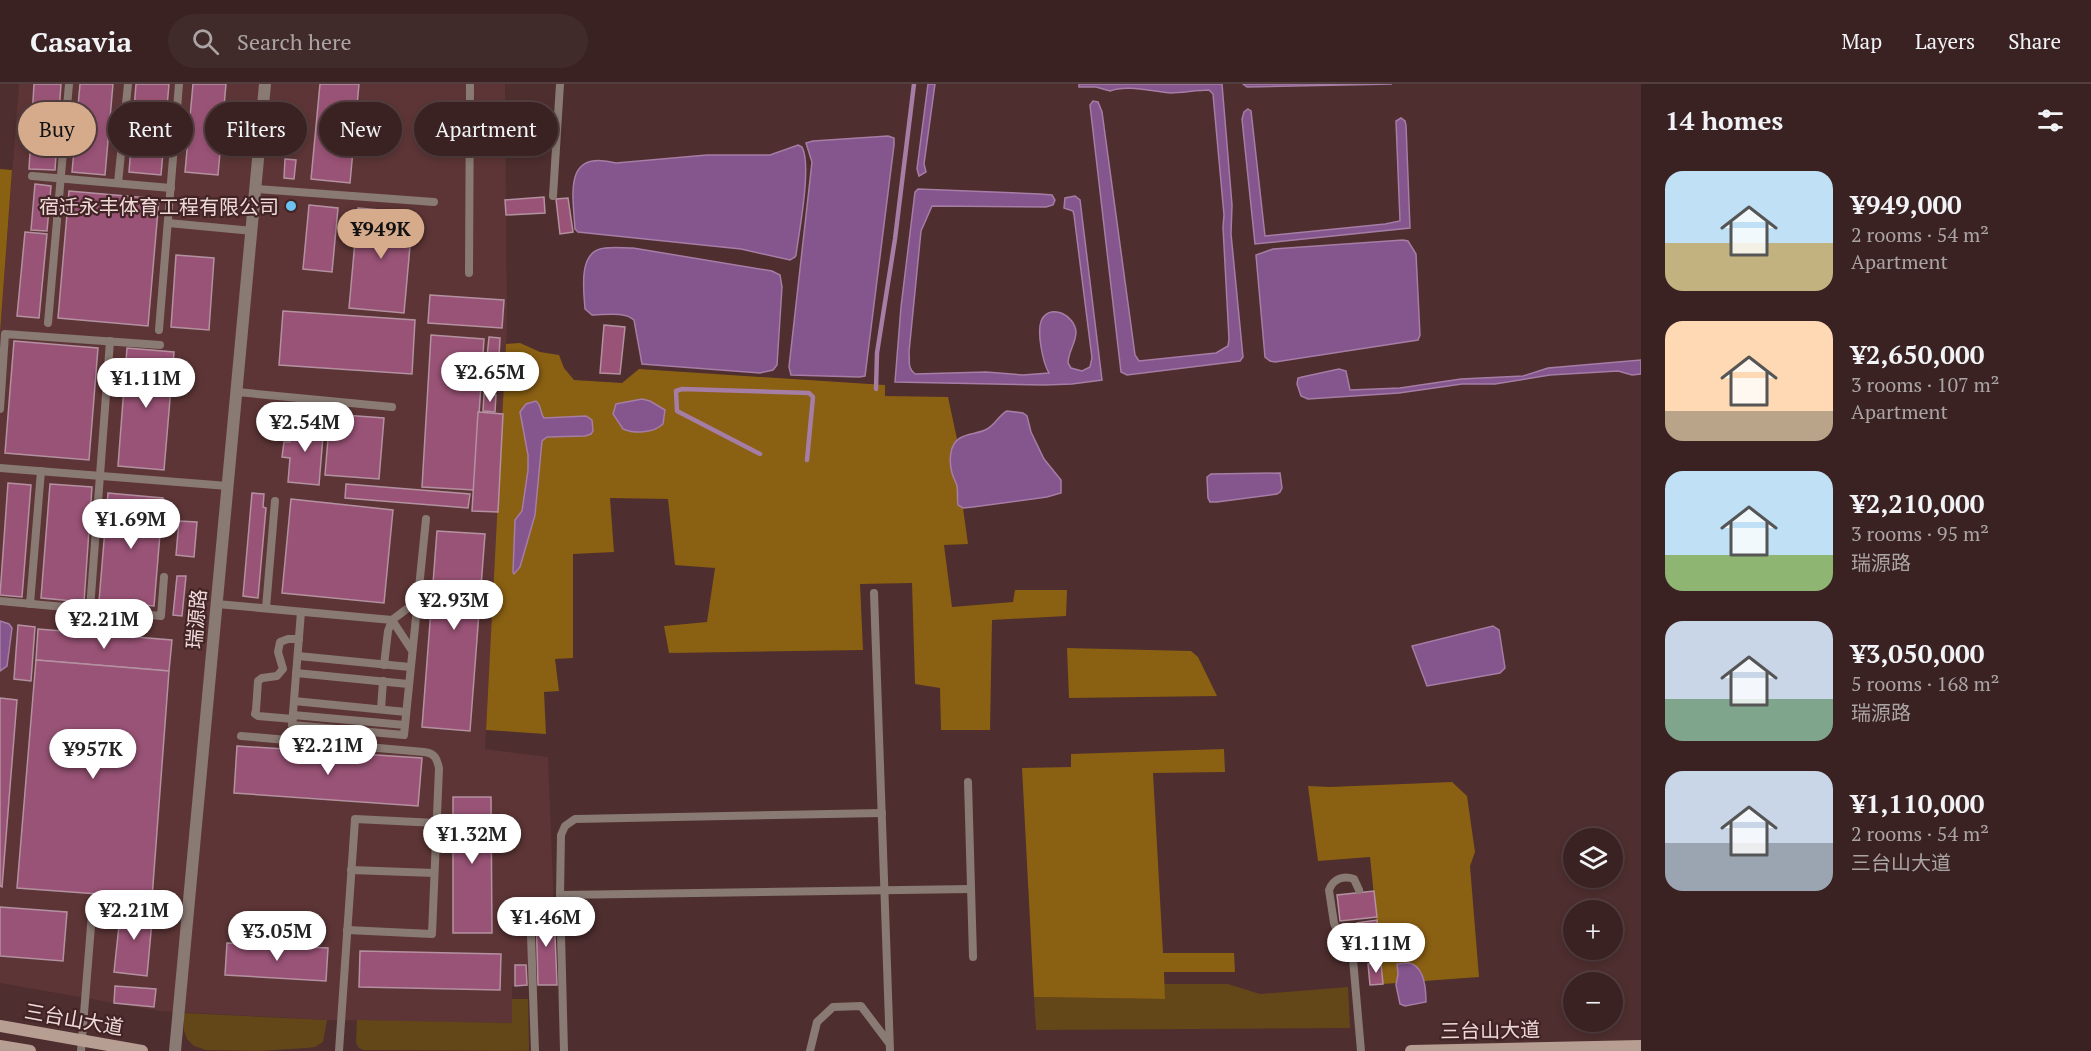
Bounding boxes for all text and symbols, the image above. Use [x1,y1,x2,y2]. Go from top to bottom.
search box [168,14,588,68]
text: Casavia [30,23,132,60]
icon: search [189,25,222,58]
text: Search here [237,27,352,56]
text: Map [1841,27,1882,55]
text: Layers [1915,27,1975,55]
text: Share [2008,27,2061,55]
chip: Buy [18,102,96,156]
chip: Rent [108,102,193,156]
chip: Filters [205,102,307,156]
chip: New [319,102,402,156]
chip: Apartment [414,102,558,156]
text: 14 homes [1665,103,1783,137]
icon: filters [2034,104,2067,137]
text: ¥949,000 [1851,187,1962,221]
place label: 宿迁永丰体育工程有限公司 [39,193,279,220]
icon: home [1713,195,1785,267]
marker: 宿迁永丰体育工程有限公司 [284,199,298,213]
pin: ¥949K [339,209,423,260]
text: ¥949K [351,215,411,242]
text: 2 rooms · 54 m² [1851,221,1989,248]
text: Apartment [1851,248,1948,275]
text: ¥2,650,000 [1851,337,1984,371]
icon: home [1713,345,1785,417]
pin: ¥2.65M [441,352,539,403]
pin: ¥1.11M [97,358,195,409]
text: ¥2.65M [455,358,525,385]
text: ¥1.11M [111,364,181,391]
text: 3 rooms · 107 m² [1851,371,1999,398]
text: Apartment [1851,398,1948,425]
pin: ¥2.54M [256,402,354,453]
text: ¥2.54M [270,408,340,435]
text: ¥2,210,000 [1851,486,1984,520]
icon: home [1713,495,1785,567]
pin: ¥1.69M [82,499,180,550]
text: ¥1.69M [96,505,166,532]
text: 3 rooms · 95 m² [1851,520,1989,547]
text: 瑞源路 [1851,549,1911,576]
pin: ¥2.93M [405,580,503,631]
text: ¥2.93M [419,586,489,613]
street label: 瑞源路 [180,588,212,650]
pin: ¥2.21M [55,599,153,650]
text: ¥2.21M [69,605,139,632]
text: ¥3,050,000 [1851,636,1984,670]
icon: home [1713,645,1785,717]
text: 5 rooms · 168 m² [1851,670,1999,697]
text: 瑞源路 [1851,699,1911,726]
pin: ¥2.21M [279,725,377,776]
pin: ¥957K [51,729,135,780]
text: ¥2.21M [293,731,363,758]
text: ¥957K [63,735,123,762]
text: ¥1,110,000 [1851,786,1984,820]
icon: home [1713,795,1785,867]
pin: ¥1.32M [423,814,521,865]
text: ¥1.32M [437,820,507,847]
text: 2 rooms · 54 m² [1851,820,1989,847]
map controls [1563,828,1623,1032]
button: layers [1563,828,1623,888]
text: 三台山大道 [1851,849,1951,876]
pin: ¥2.21M [85,890,183,941]
text: ¥2.21M [99,896,169,923]
pin: ¥1.46M [497,897,595,948]
button: + [1563,900,1623,960]
text: ¥1.46M [511,903,581,930]
pin: ¥3.05M [228,911,326,962]
text: ¥3.05M [242,917,312,944]
pin: ¥1.11M [1327,923,1425,974]
text: ¥1.11M [1341,929,1411,956]
button: − [1563,972,1623,1032]
street label: 三台山大道 [22,997,126,1041]
street label: 三台山大道 [1440,1016,1540,1044]

